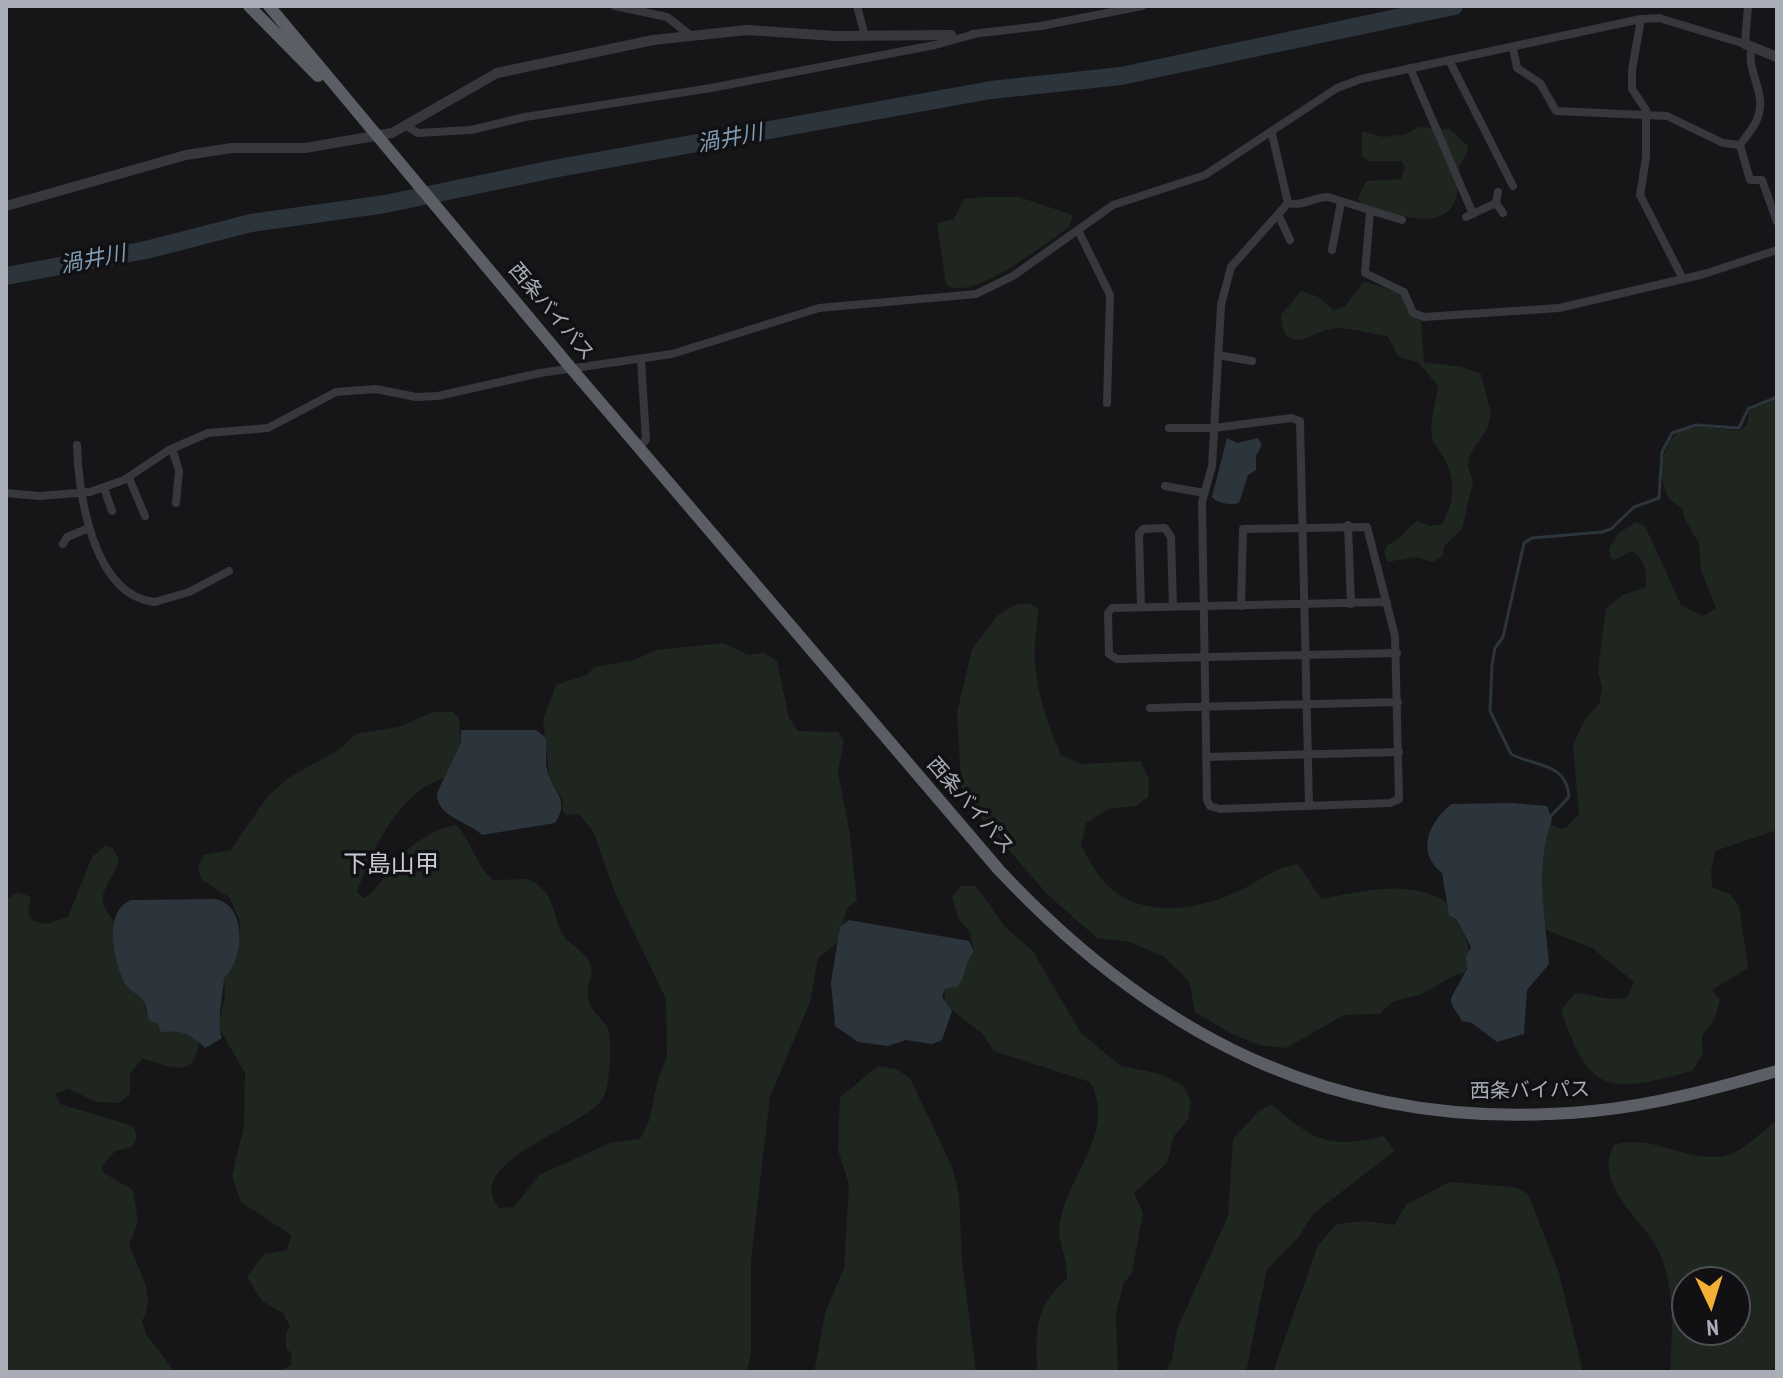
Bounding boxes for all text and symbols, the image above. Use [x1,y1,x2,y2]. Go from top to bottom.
water label: 渦井川 [695,120,765,158]
water label: 渦井川 [58,241,128,279]
street label: 西条バイパス [503,258,599,366]
street label: 西条バイパス [922,753,1018,859]
district label: 下島山甲 [343,851,439,879]
street label: 西条バイパス [1470,1078,1590,1104]
north arrow [1671,1266,1751,1346]
text: N [1706,1314,1719,1342]

